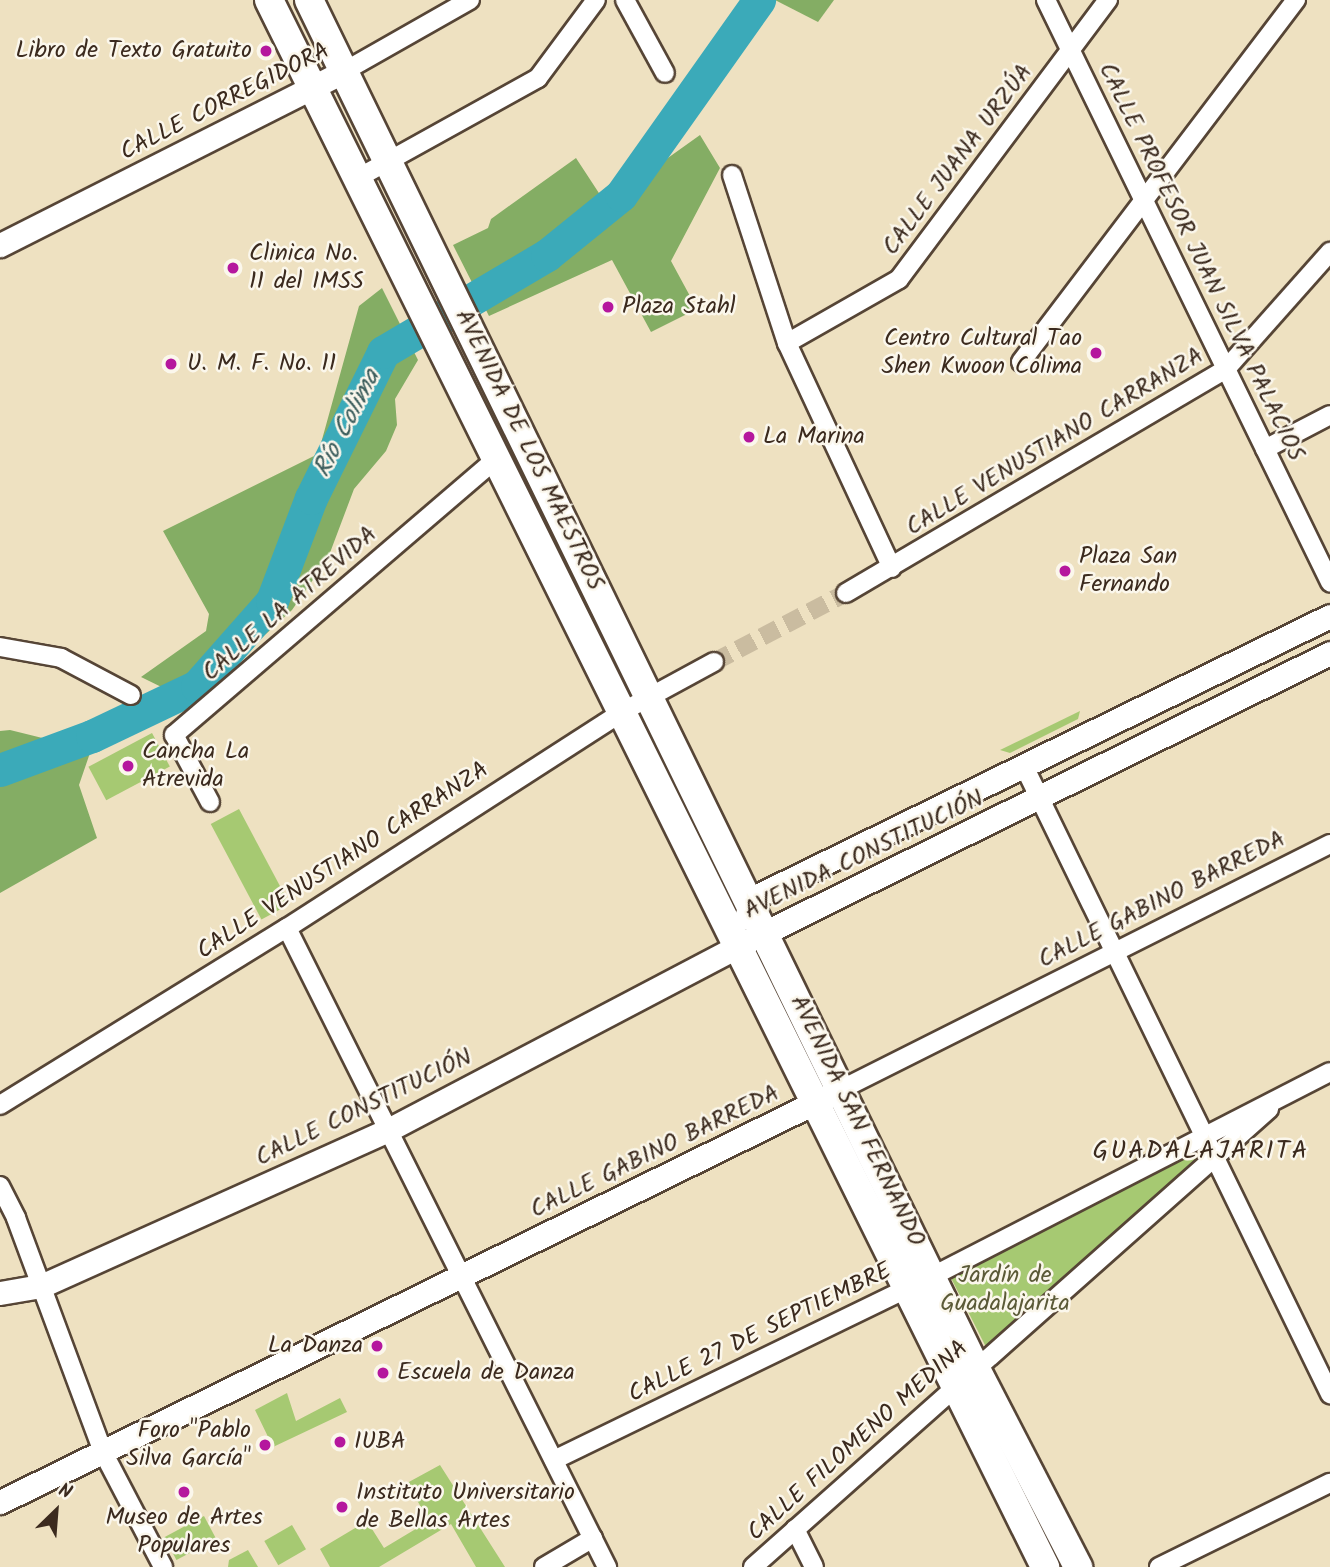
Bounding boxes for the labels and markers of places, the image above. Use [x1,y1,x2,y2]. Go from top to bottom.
place label: Libro de Texto Gratuito [16,37,252,65]
marker: Libro de Texto Gratuito [258,43,274,59]
place label: Clinica No. 11 del IMSS [249,240,364,296]
marker: Clinica No. 11 del IMSS [223,258,243,278]
place label: Plaza Stahl [622,293,736,321]
marker: Plaza Stahl [600,299,616,315]
place label: Centro Cultural Tao Shen Kwoon Colima [881,325,1082,381]
marker: Centro Cultural Tao Shen Kwoon Colima [1088,345,1104,361]
place label: U. M. F. No. 11 [187,350,336,378]
marker: U. M. F. No. 11 [161,354,181,374]
place label: La Marina [763,423,865,451]
marker: La Marina [741,429,757,445]
place label: Plaza San Fernando [1079,543,1177,599]
marker: Plaza San Fernando [1057,563,1073,579]
place label: Cancha La Atrevida [142,738,249,794]
marker: Cancha La Atrevida [120,758,136,774]
place label: La Danza [268,1332,363,1360]
marker: La Danza [369,1338,385,1354]
place label: Escuela de Danza [397,1359,575,1387]
marker: Escuela de Danza [375,1365,391,1381]
place label: Foro "Pablo Silva García" [126,1417,251,1473]
place label: IUBA [354,1428,406,1456]
marker: IUBA [332,1434,348,1450]
marker: Foro "Pablo Silva García" [257,1437,273,1453]
place label: Instituto Universitario de Bellas Artes [356,1479,575,1535]
marker: Museo de Artes Populares [176,1484,192,1500]
marker: Instituto Universitario de Bellas Artes [334,1499,350,1515]
place label: Museo de Artes Populares [105,1504,263,1560]

